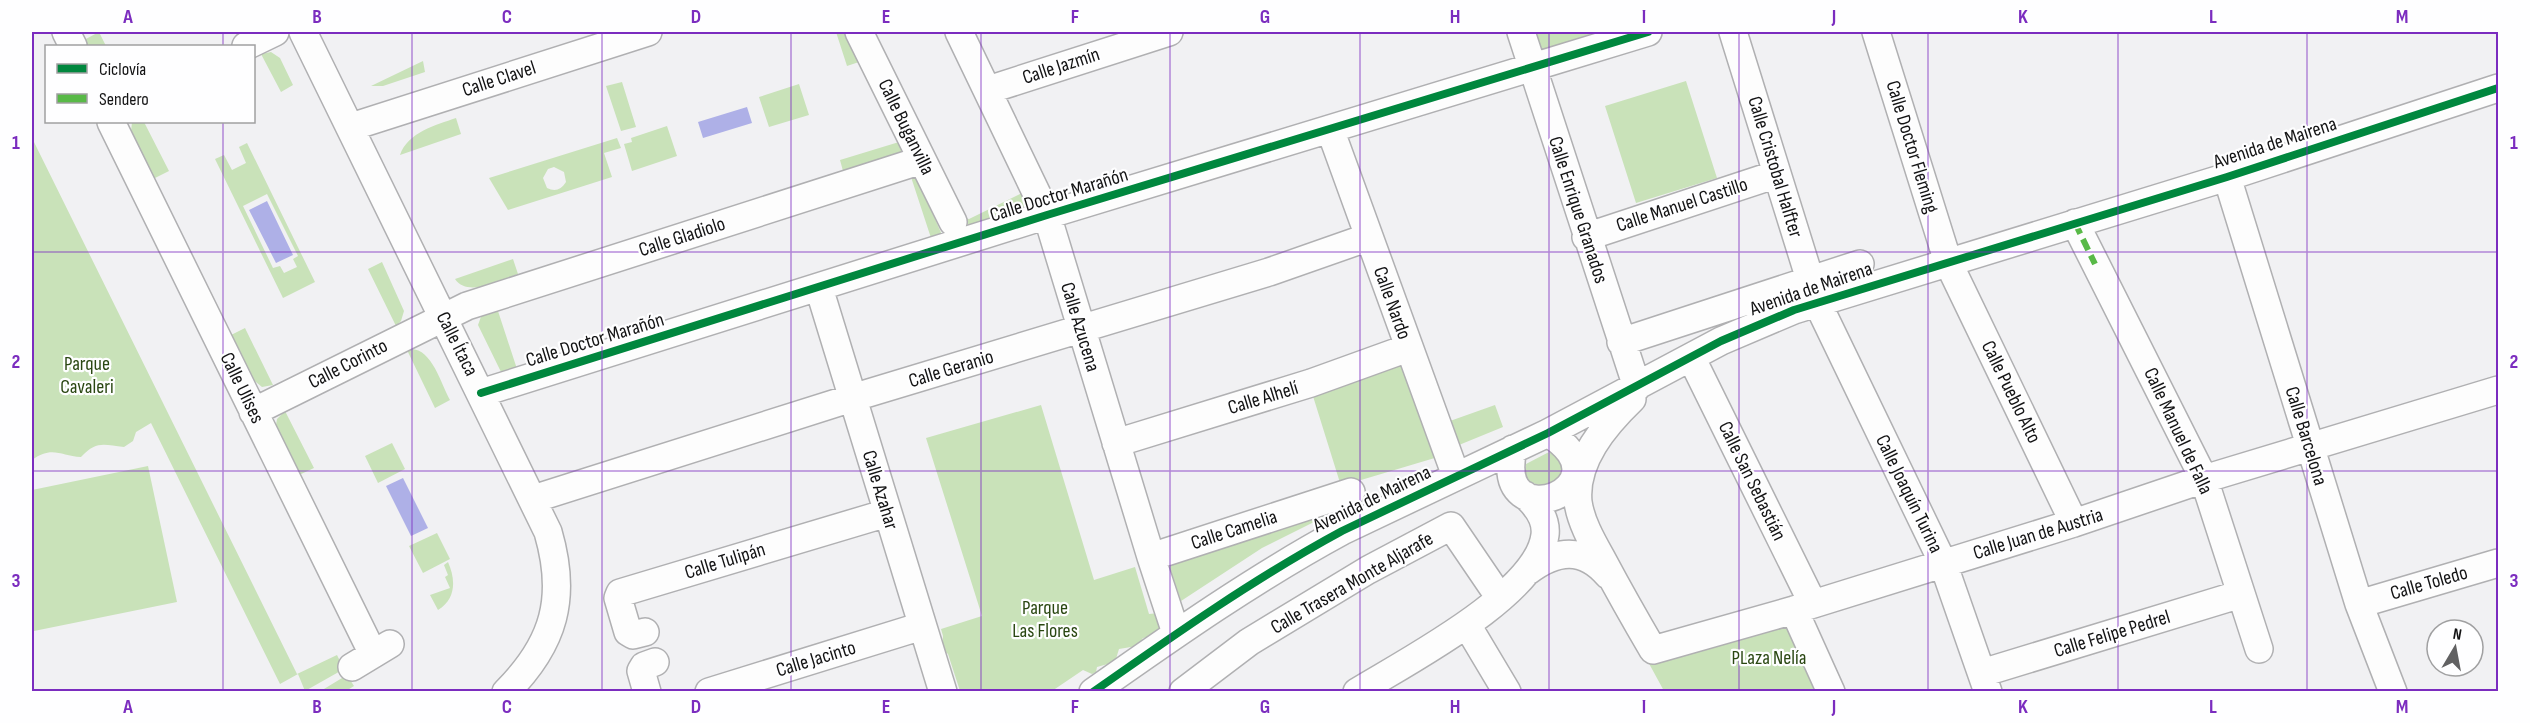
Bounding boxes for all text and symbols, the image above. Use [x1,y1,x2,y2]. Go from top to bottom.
text: A [122,5,133,29]
text: B [312,5,322,29]
text: C [502,5,512,29]
text: D [691,5,701,29]
text: E [882,5,890,29]
text: F [1071,5,1079,29]
text: G [1260,5,1270,29]
text: H [1450,5,1460,29]
text: I [1642,5,1646,29]
text: J [1831,5,1836,29]
text: K [2018,5,2028,29]
text: L [2209,5,2217,29]
text: M [2396,5,2408,29]
street label: Calle Jazmín [1019,42,1103,90]
legend [45,45,255,123]
street label: Calle Clavel [459,56,539,102]
text: Ciclovía [99,59,146,80]
street label: Calle Buganvilla [873,75,939,179]
street label: Calle Doctor Fleming [1880,78,1944,216]
text: Sendero [99,89,149,110]
street label: Calle Cristobal Halfter [1742,94,1808,241]
street label: Avenida de Mairena [2209,112,2340,175]
text: 1 [12,131,20,155]
text: 1 [2510,131,2518,155]
street label: Calle Enrique Granados [1543,133,1613,287]
street label: Calle Doctor Marañón [987,163,1131,227]
street label: Calle Manuel Castillo [1613,172,1751,238]
street label: Calle Gladiolo [636,212,728,262]
street label: Avenida de Mairena [1746,257,1875,322]
street label: Calle Nardo [1368,263,1416,343]
street label: Calle Azucena [1055,279,1105,375]
street label: Calle Ítaca [431,308,483,380]
street label: Calle Doctor Marañón [523,308,667,372]
street label: Calle Corinto [304,334,392,394]
street label: Calle Pueblo Alto [1976,337,2046,447]
street label: Calle Geranio [906,345,996,393]
street label: Calle Ulises [215,349,269,427]
text: 2 [12,350,20,374]
text: 2 [2510,350,2518,374]
park label: Parque Cavaleri [60,352,114,399]
street label: Calle Manuel de Falla [2138,364,2218,498]
street label: Calle Alhelí [1225,376,1301,420]
street label: Calle Barcelona [2280,384,2332,488]
street label: Calle San Sebastián [1713,418,1791,544]
street label: Calle Joaquín Turina [1870,431,1948,557]
street label: Calle Azahar [857,448,903,533]
street label: Avenida de Mairena [1308,460,1435,538]
street label: Calle Juan de Austria [1970,503,2106,565]
street label: Calle Camelia [1188,505,1280,555]
street label: Calle Trasera Monte Aljarafe [1266,527,1438,639]
street label: Calle Tulipán [682,537,768,585]
street label: Calle Toledo [2388,561,2470,605]
text: 3 [12,569,21,593]
text: 3 [2510,569,2519,593]
park label: Parque Las Flores [1012,596,1078,643]
street label: Calle Felipe Pedrel [2051,605,2173,663]
north arrow [2425,618,2485,678]
text: N [2451,625,2463,645]
street label: Calle Jacinto [773,636,859,682]
park label: PLaza Nelía [1732,646,1806,670]
text: A [122,695,133,719]
text: B [312,695,322,719]
text: C [502,695,512,719]
text: D [691,695,701,719]
text: E [882,695,890,719]
text: F [1071,695,1079,719]
text: G [1260,695,1270,719]
text: H [1450,695,1460,719]
text: I [1642,695,1646,719]
text: J [1831,695,1836,719]
text: K [2018,695,2028,719]
text: L [2209,695,2217,719]
text: M [2396,695,2408,719]

